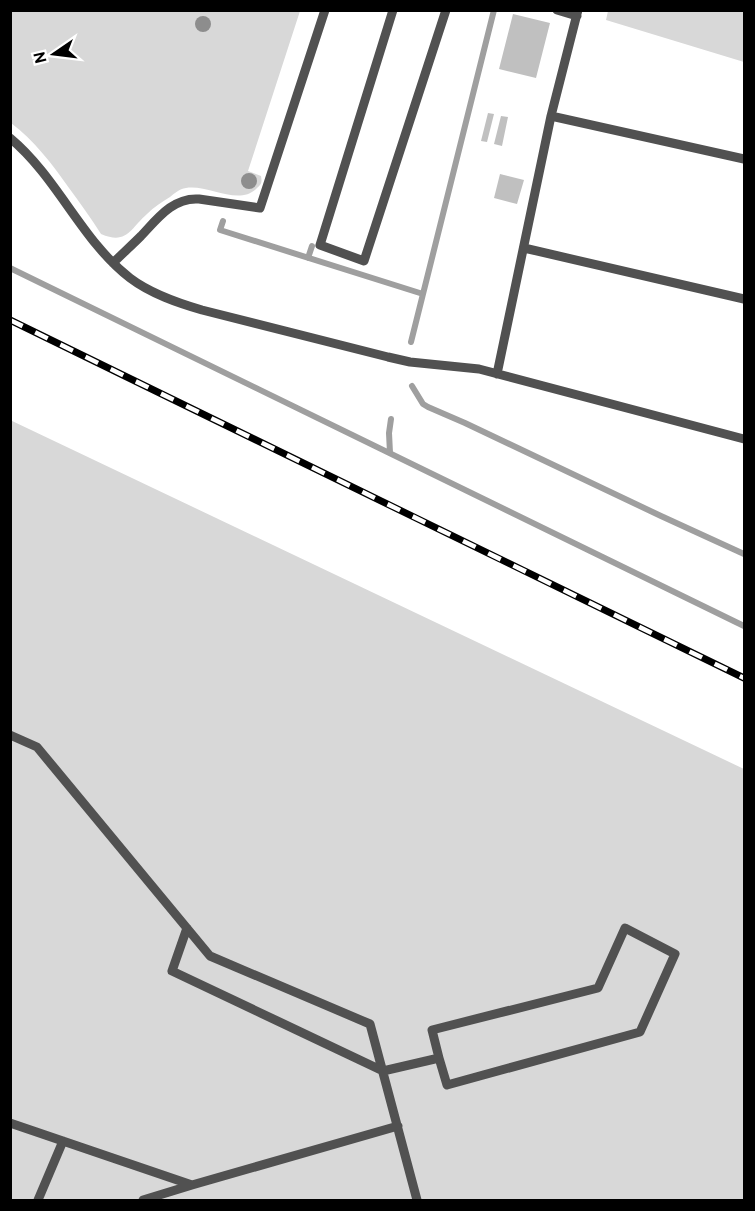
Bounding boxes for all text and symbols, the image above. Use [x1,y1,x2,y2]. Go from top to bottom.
north arrow [24,24,84,84]
text: N [30,49,52,65]

